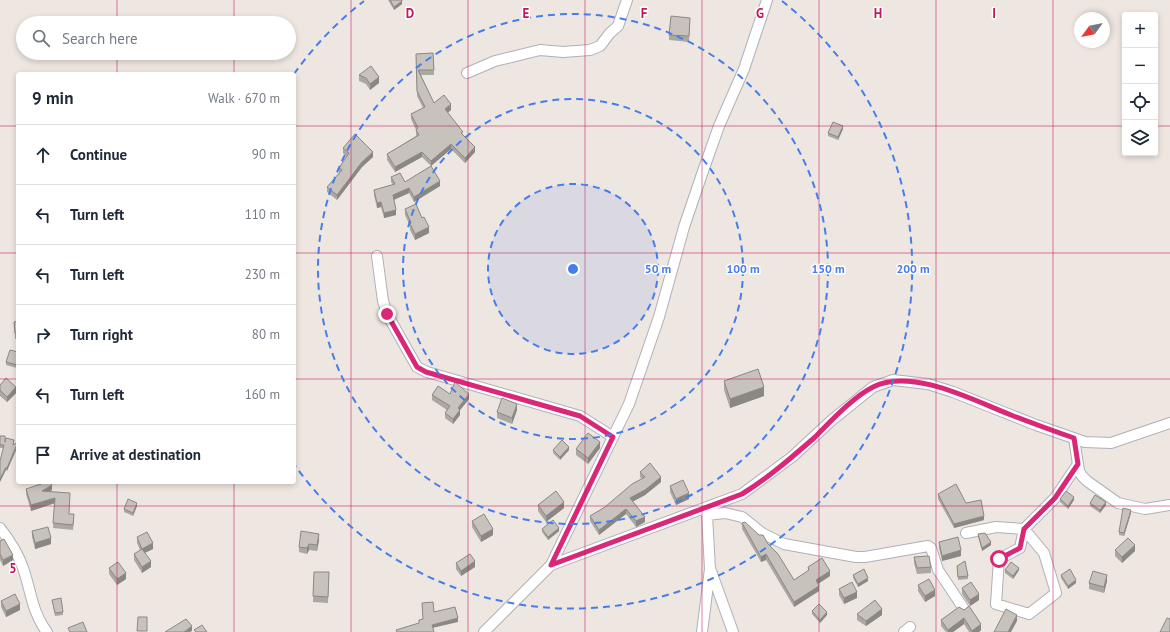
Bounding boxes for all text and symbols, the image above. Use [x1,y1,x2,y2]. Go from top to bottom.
text: D [406,5,414,22]
text: E [523,5,530,22]
text: F [641,5,648,22]
text: G [756,5,764,22]
text: H [874,5,882,22]
text: I [992,5,996,22]
north arrow [1074,12,1110,48]
map controls [1122,12,1158,156]
button: + [1122,12,1158,48]
search box [16,16,296,60]
icon: search [30,27,52,49]
text: Search here [62,29,138,48]
button: − [1122,48,1158,84]
button: locate [1122,84,1158,120]
text: 9 min [32,87,73,109]
text: Walk · 670 m [208,90,280,107]
button: layers [1122,120,1158,156]
icon: ahead [32,144,54,166]
text: Continue [70,145,127,164]
text: 90 m [252,146,280,163]
icon: left [32,204,54,226]
text: Turn left [70,205,124,224]
text: 110 m [245,206,280,223]
text: 50 m [645,261,671,276]
text: 100 m [726,261,760,276]
text: 150 m [811,261,845,276]
text: 200 m [896,261,930,276]
centre of rings [566,262,580,276]
icon: left [32,264,54,286]
text: Turn left [70,265,124,284]
text: 230 m [245,266,280,283]
route end [378,305,396,323]
icon: right [32,324,54,346]
text: Turn right [70,325,133,344]
text: 80 m [252,326,280,343]
icon: left [32,384,54,406]
text: Turn left [70,385,124,404]
text: 160 m [245,386,280,403]
icon: arrive [32,444,54,466]
text: Arrive at destination [70,445,201,464]
route start [990,550,1008,568]
text: 5 [9,560,17,577]

